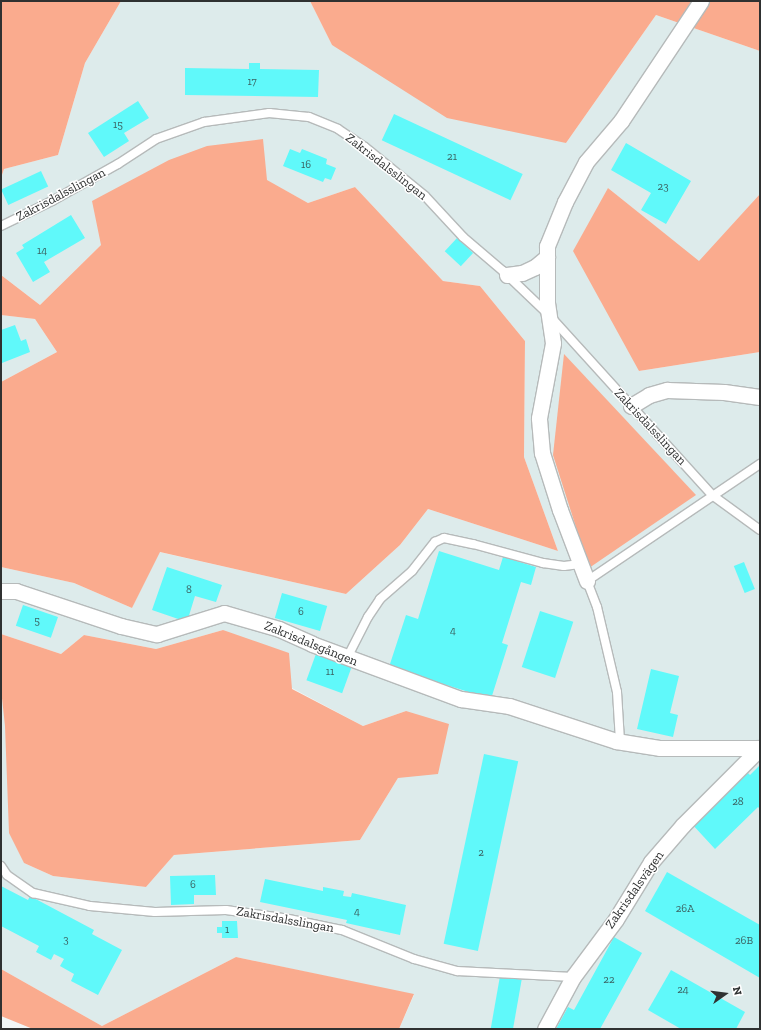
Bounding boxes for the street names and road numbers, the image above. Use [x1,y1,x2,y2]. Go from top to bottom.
street label: Zakrisdalsslingan [342,130,430,204]
street label: Zakrisdalsslingan [14,165,108,225]
street label: Zakrisdalsslingan [611,385,689,469]
street label: Zakrisdalsgången [262,618,360,670]
street label: Zakrisdalsvägen [602,848,668,932]
street label: Zakrisdalsslingan [235,904,335,936]

